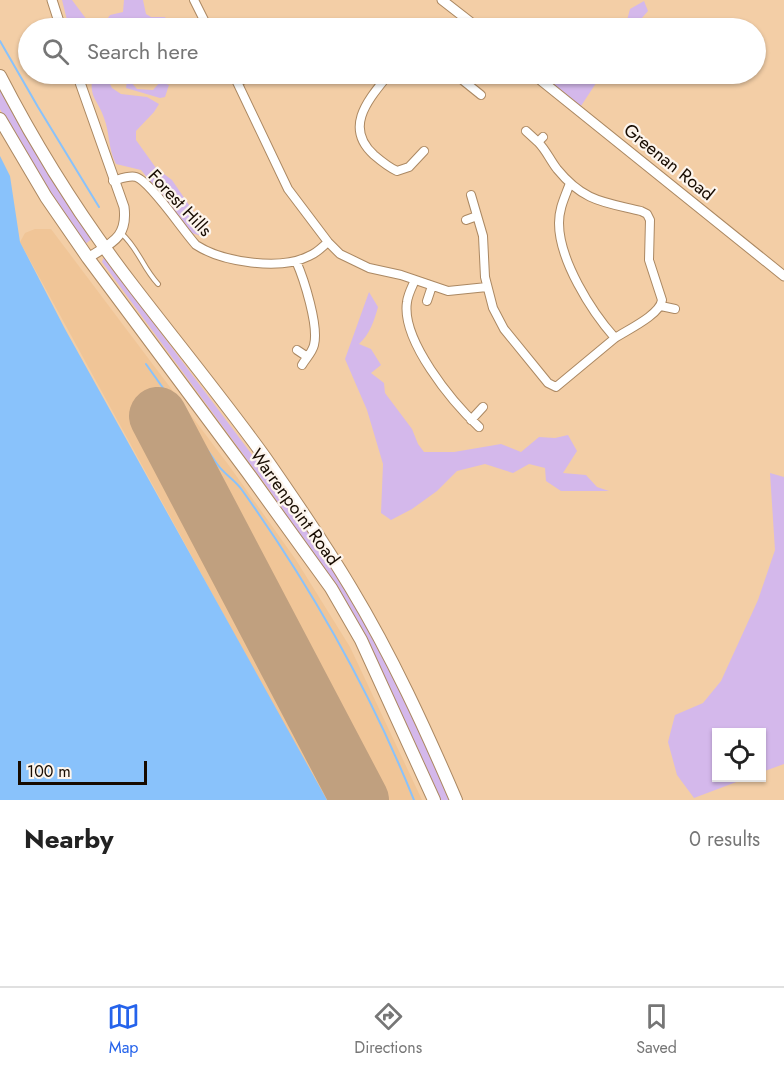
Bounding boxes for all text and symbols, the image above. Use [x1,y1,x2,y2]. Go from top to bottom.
search box [18,18,766,84]
icon: search [39,35,72,68]
text: Search here [87,35,198,67]
street label: Greenan Road [618,117,720,207]
street label: Forest Hills [142,164,218,242]
street label: Warrenpoint Road [244,443,346,571]
map controls [712,728,766,782]
button: locate [712,728,766,782]
scale bar [18,758,147,786]
text: 100 m [27,760,71,783]
text: Nearby [24,820,113,858]
text: 0 results [689,825,760,854]
tab: Map [107,1000,140,1059]
tab: Directions [354,1000,422,1059]
tab: Saved [636,1000,677,1059]

